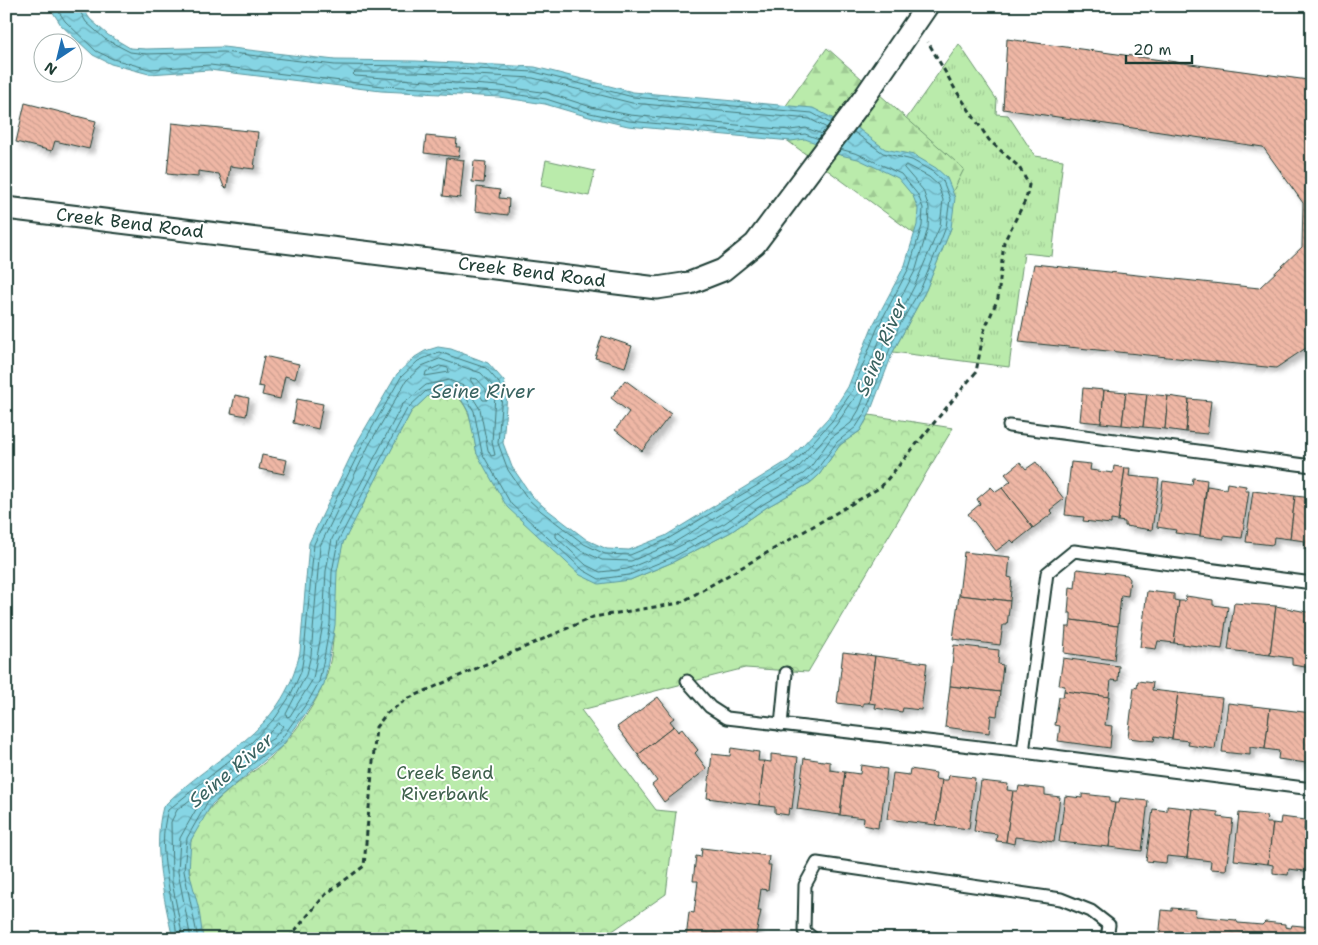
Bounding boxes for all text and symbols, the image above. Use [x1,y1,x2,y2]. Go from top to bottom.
north arrow [32,32,82,82]
scale bar [1126,32,1192,64]
text: 20 m [1133,40,1172,60]
text: N [41,58,60,79]
street label: Creek Bend Road [55,202,205,244]
street label: Creek Bend Road [457,251,607,293]
water label: Seine River [849,294,913,399]
water label: Seine River [431,379,536,404]
water label: Seine River [183,727,279,813]
park label: Creek Bend Riverbank [396,761,494,806]

